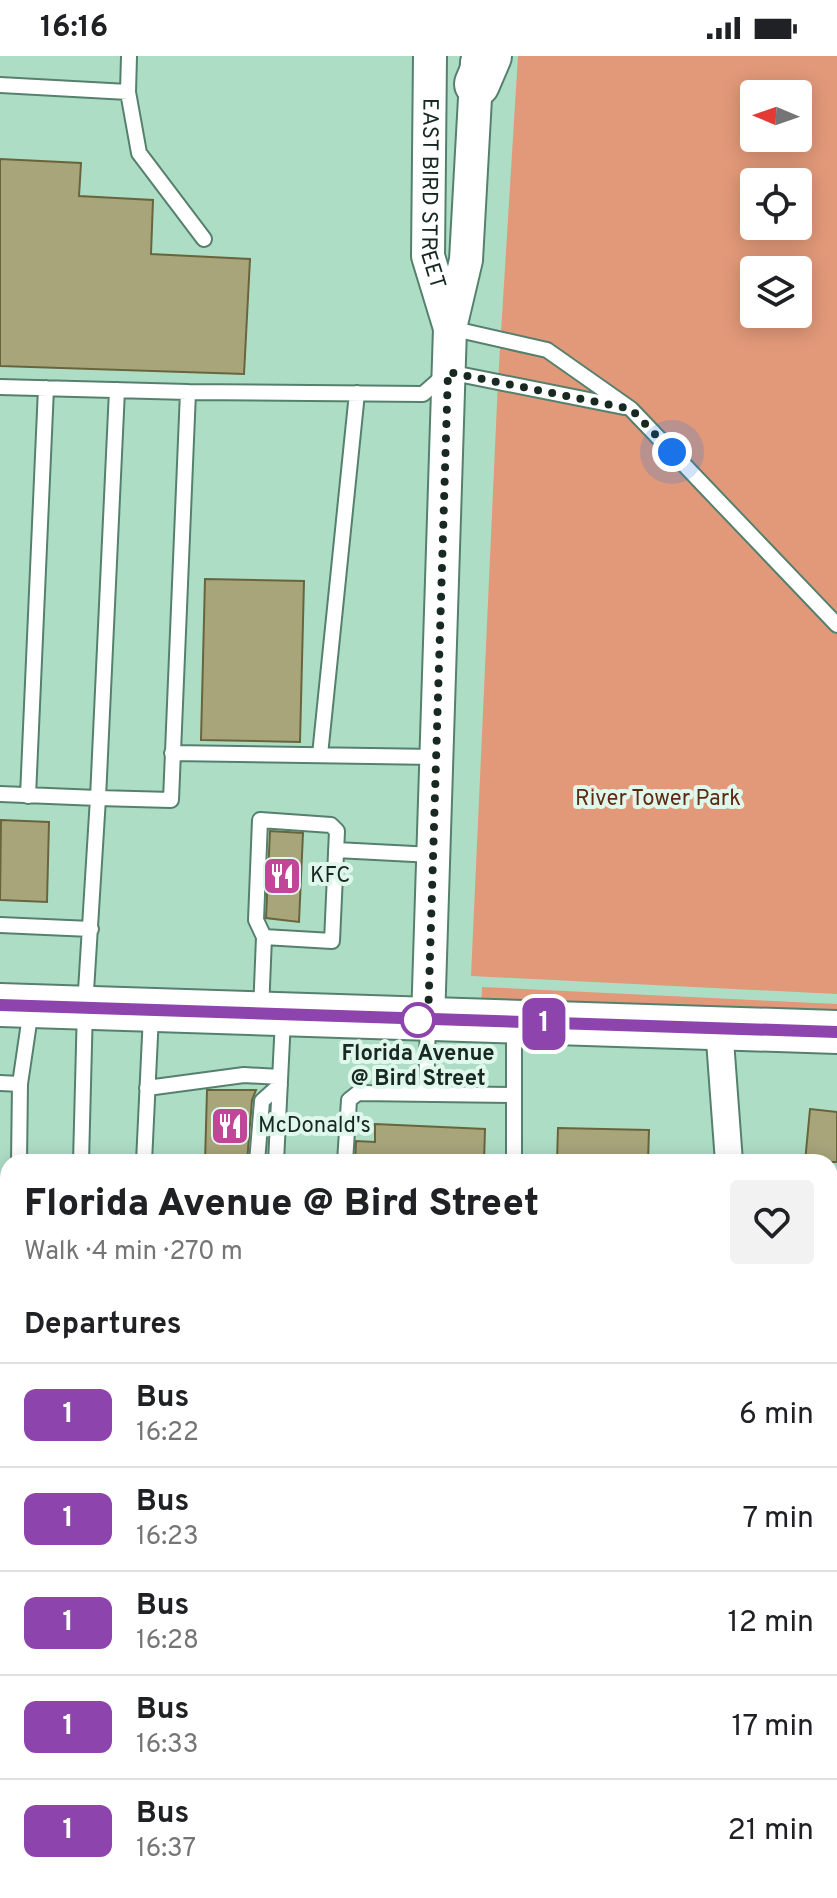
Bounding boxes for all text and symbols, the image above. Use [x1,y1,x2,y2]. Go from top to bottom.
text: 16:16 [40,10,108,47]
north arrow [740,80,812,152]
map controls [740,80,812,328]
street label: EAST BIRD STREET [414,98,451,293]
button: locate [740,168,812,240]
button: layers [740,256,812,328]
your location [652,432,692,472]
park label: River Tower Park [575,786,741,813]
restaurant icon: KFC [261,855,303,897]
place label: KFC [310,863,350,890]
line badge: 1 [518,998,570,1050]
marker: Florida Avenue @ Bird Street [401,1003,435,1037]
text: 1 [538,1006,550,1042]
place label: Florida Avenue @ Bird Street [341,1041,495,1093]
restaurant icon: McDonald's [209,1105,251,1147]
place label: McDonald's [258,1113,371,1140]
button: heart [730,1180,814,1264]
text: Florida Avenue @ Bird Street [24,1181,539,1230]
text: Walk · 4 min · 270 m [24,1236,243,1269]
text: Departures [24,1307,182,1344]
text: Bus [136,1380,189,1417]
text: 1 [62,1397,74,1433]
text: 6 min [739,1397,814,1434]
text: 16:22 [136,1417,199,1450]
text: Bus [136,1484,189,1521]
text: 1 [62,1501,74,1537]
text: 7 min [743,1501,814,1538]
text: 16:23 [136,1521,199,1554]
text: Bus [136,1588,189,1625]
text: 1 [62,1605,74,1641]
text: 12 min [727,1605,814,1642]
text: 16:28 [136,1625,199,1658]
text: Bus [136,1692,189,1729]
text: 1 [62,1709,74,1745]
text: 17 min [731,1709,814,1746]
text: 16:33 [136,1729,198,1762]
text: Bus [136,1796,189,1833]
text: 1 [62,1813,74,1849]
text: 21 min [727,1813,814,1850]
text: 16:37 [136,1833,196,1866]

